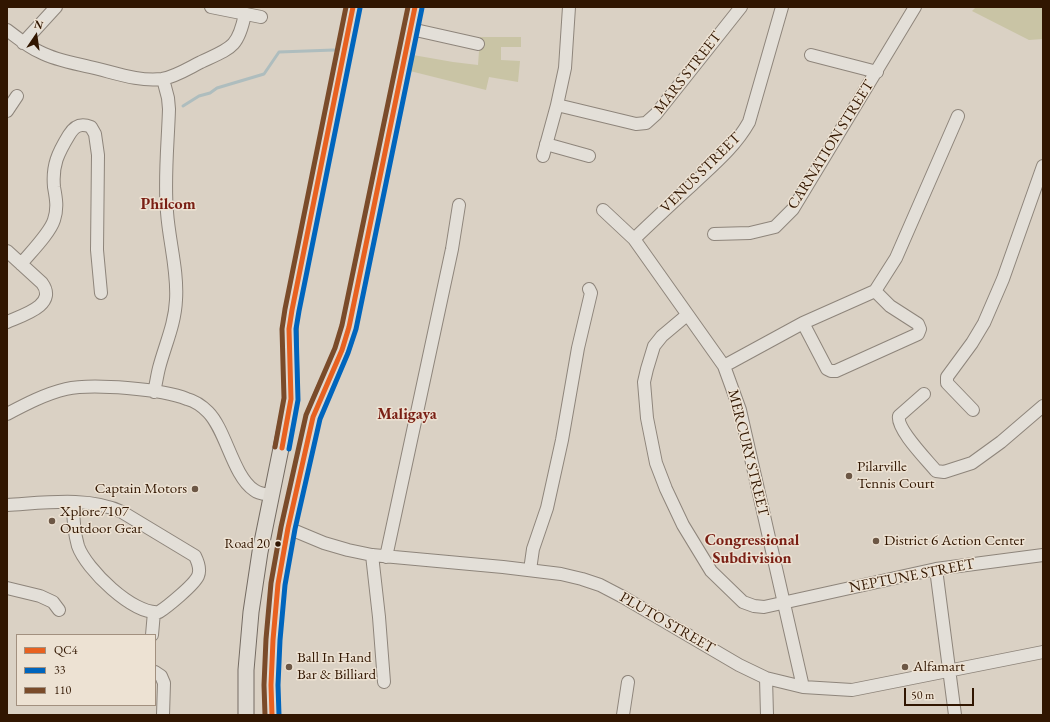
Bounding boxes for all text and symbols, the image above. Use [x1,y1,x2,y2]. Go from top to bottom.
north arrow [16,16,56,56]
text: N [33,16,45,32]
street label: MARS STREET [650,28,726,118]
street label: CARNATION STREET [784,77,878,213]
street label: VENUS STREET [657,129,745,217]
district label: Philcom [140,195,196,215]
street label: MERCURY STREET [724,388,772,518]
district label: Maligaya [377,405,437,425]
place label: Pilarville Tennis Court [857,458,934,493]
marker: Pilarville Tennis Court [844,471,854,481]
place label: Captain Motors [95,480,187,498]
marker: Captain Motors [190,484,200,494]
place label: Xplore7107 Outdoor Gear [60,503,142,538]
marker: Xplore7107 Outdoor Gear [47,516,57,526]
district label: Congressional Subdivision [705,531,799,569]
place label: District 6 Action Center [884,532,1024,550]
place label: Road 20 [224,536,270,552]
marker: District 6 Action Center [871,536,881,546]
marker: Road 20 [273,539,283,549]
street label: NEPTUNE STREET [848,555,976,597]
street label: PLUTO STREET [616,588,718,658]
legend [16,634,156,706]
text: QC4 [54,642,77,658]
place label: Ball In Hand Bar & Billiard [297,649,376,684]
place label: Alfamart [913,658,965,676]
text: 33 [54,662,66,678]
marker: Ball In Hand Bar & Billiard [284,662,294,672]
marker: Alfamart [900,662,910,672]
scale bar [906,680,976,706]
text: 110 [54,682,71,698]
text: 50 m [911,687,934,703]

